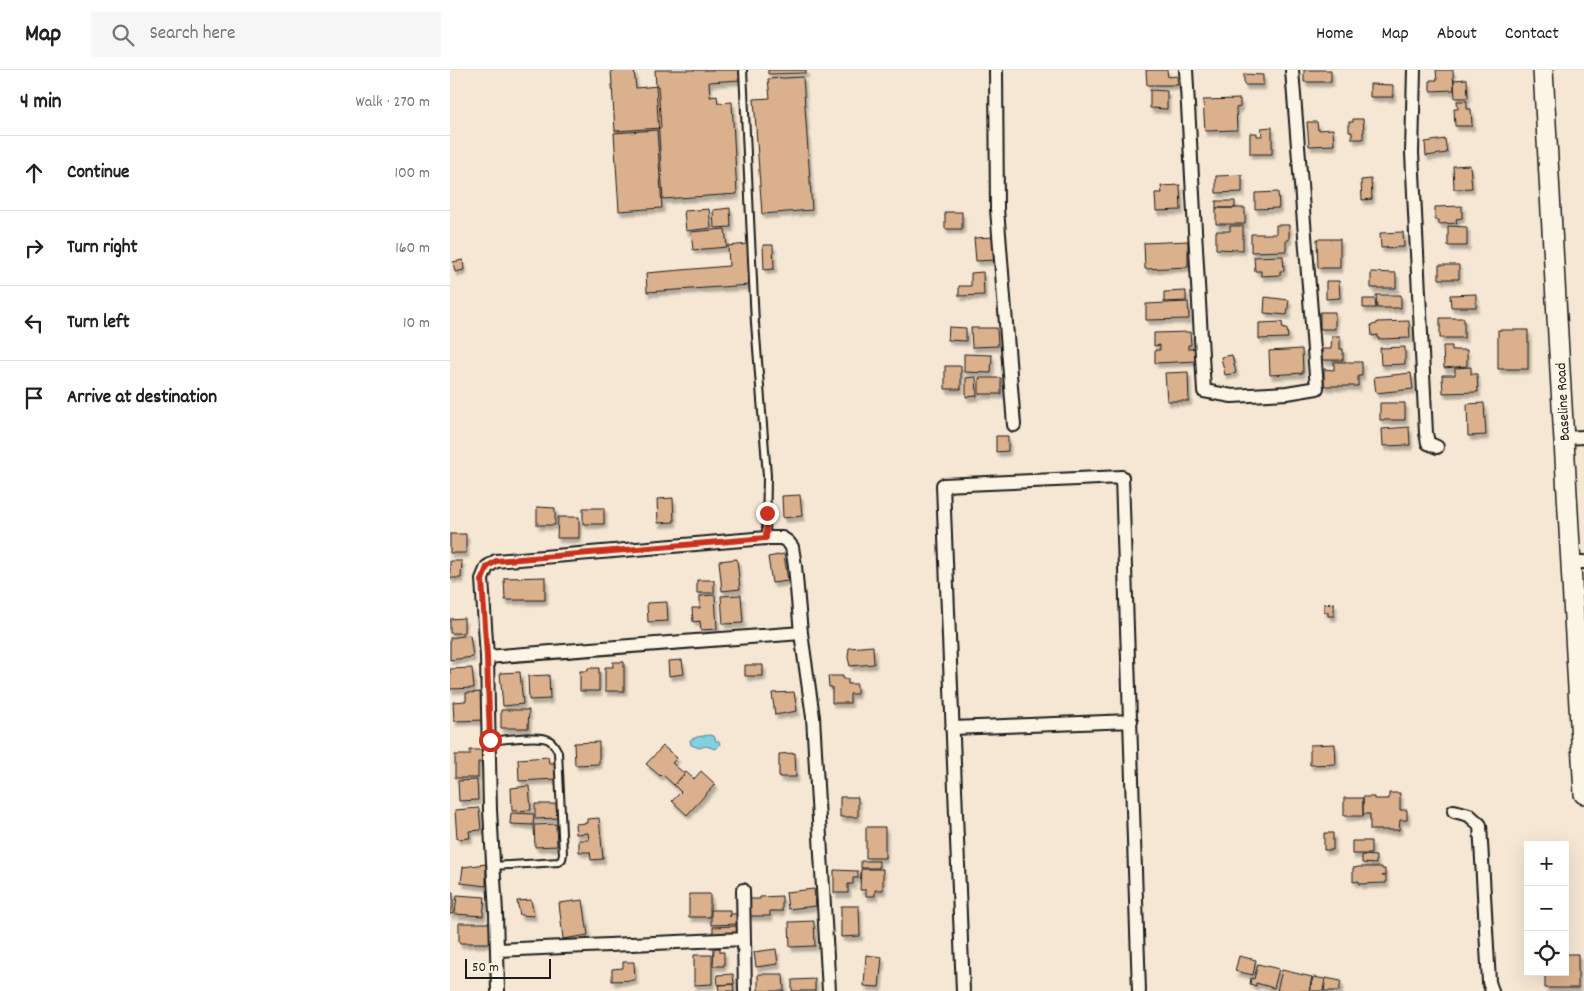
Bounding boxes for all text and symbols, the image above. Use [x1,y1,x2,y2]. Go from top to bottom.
search box [91,12,441,57]
text: Map [25,18,61,52]
icon: search [109,21,137,49]
text: Search here [149,21,235,48]
text: Home [1316,22,1353,47]
text: Map [1381,22,1409,47]
text: About [1437,22,1477,47]
text: Contact [1505,22,1559,47]
text: 4 min [20,88,62,118]
text: Walk · 270 m [355,91,430,114]
icon: ahead [20,159,48,187]
text: Continue [67,160,129,187]
text: 100 m [394,162,430,185]
icon: right [20,234,48,262]
text: Turn right [67,235,138,262]
text: 160 m [395,237,430,260]
icon: left [20,309,48,337]
text: Turn left [67,310,130,337]
text: 10 m [403,312,430,335]
street label: Baseline Road [1551,362,1577,442]
icon: arrive [20,384,48,412]
text: Arrive at destination [67,385,217,412]
route end [756,502,779,525]
route start [479,729,502,752]
map controls [1524,841,1569,976]
button: + [1524,841,1569,886]
button: − [1524,886,1569,931]
button: locate [1524,931,1569,976]
scale bar [465,956,551,979]
text: 50 m [472,958,499,978]

